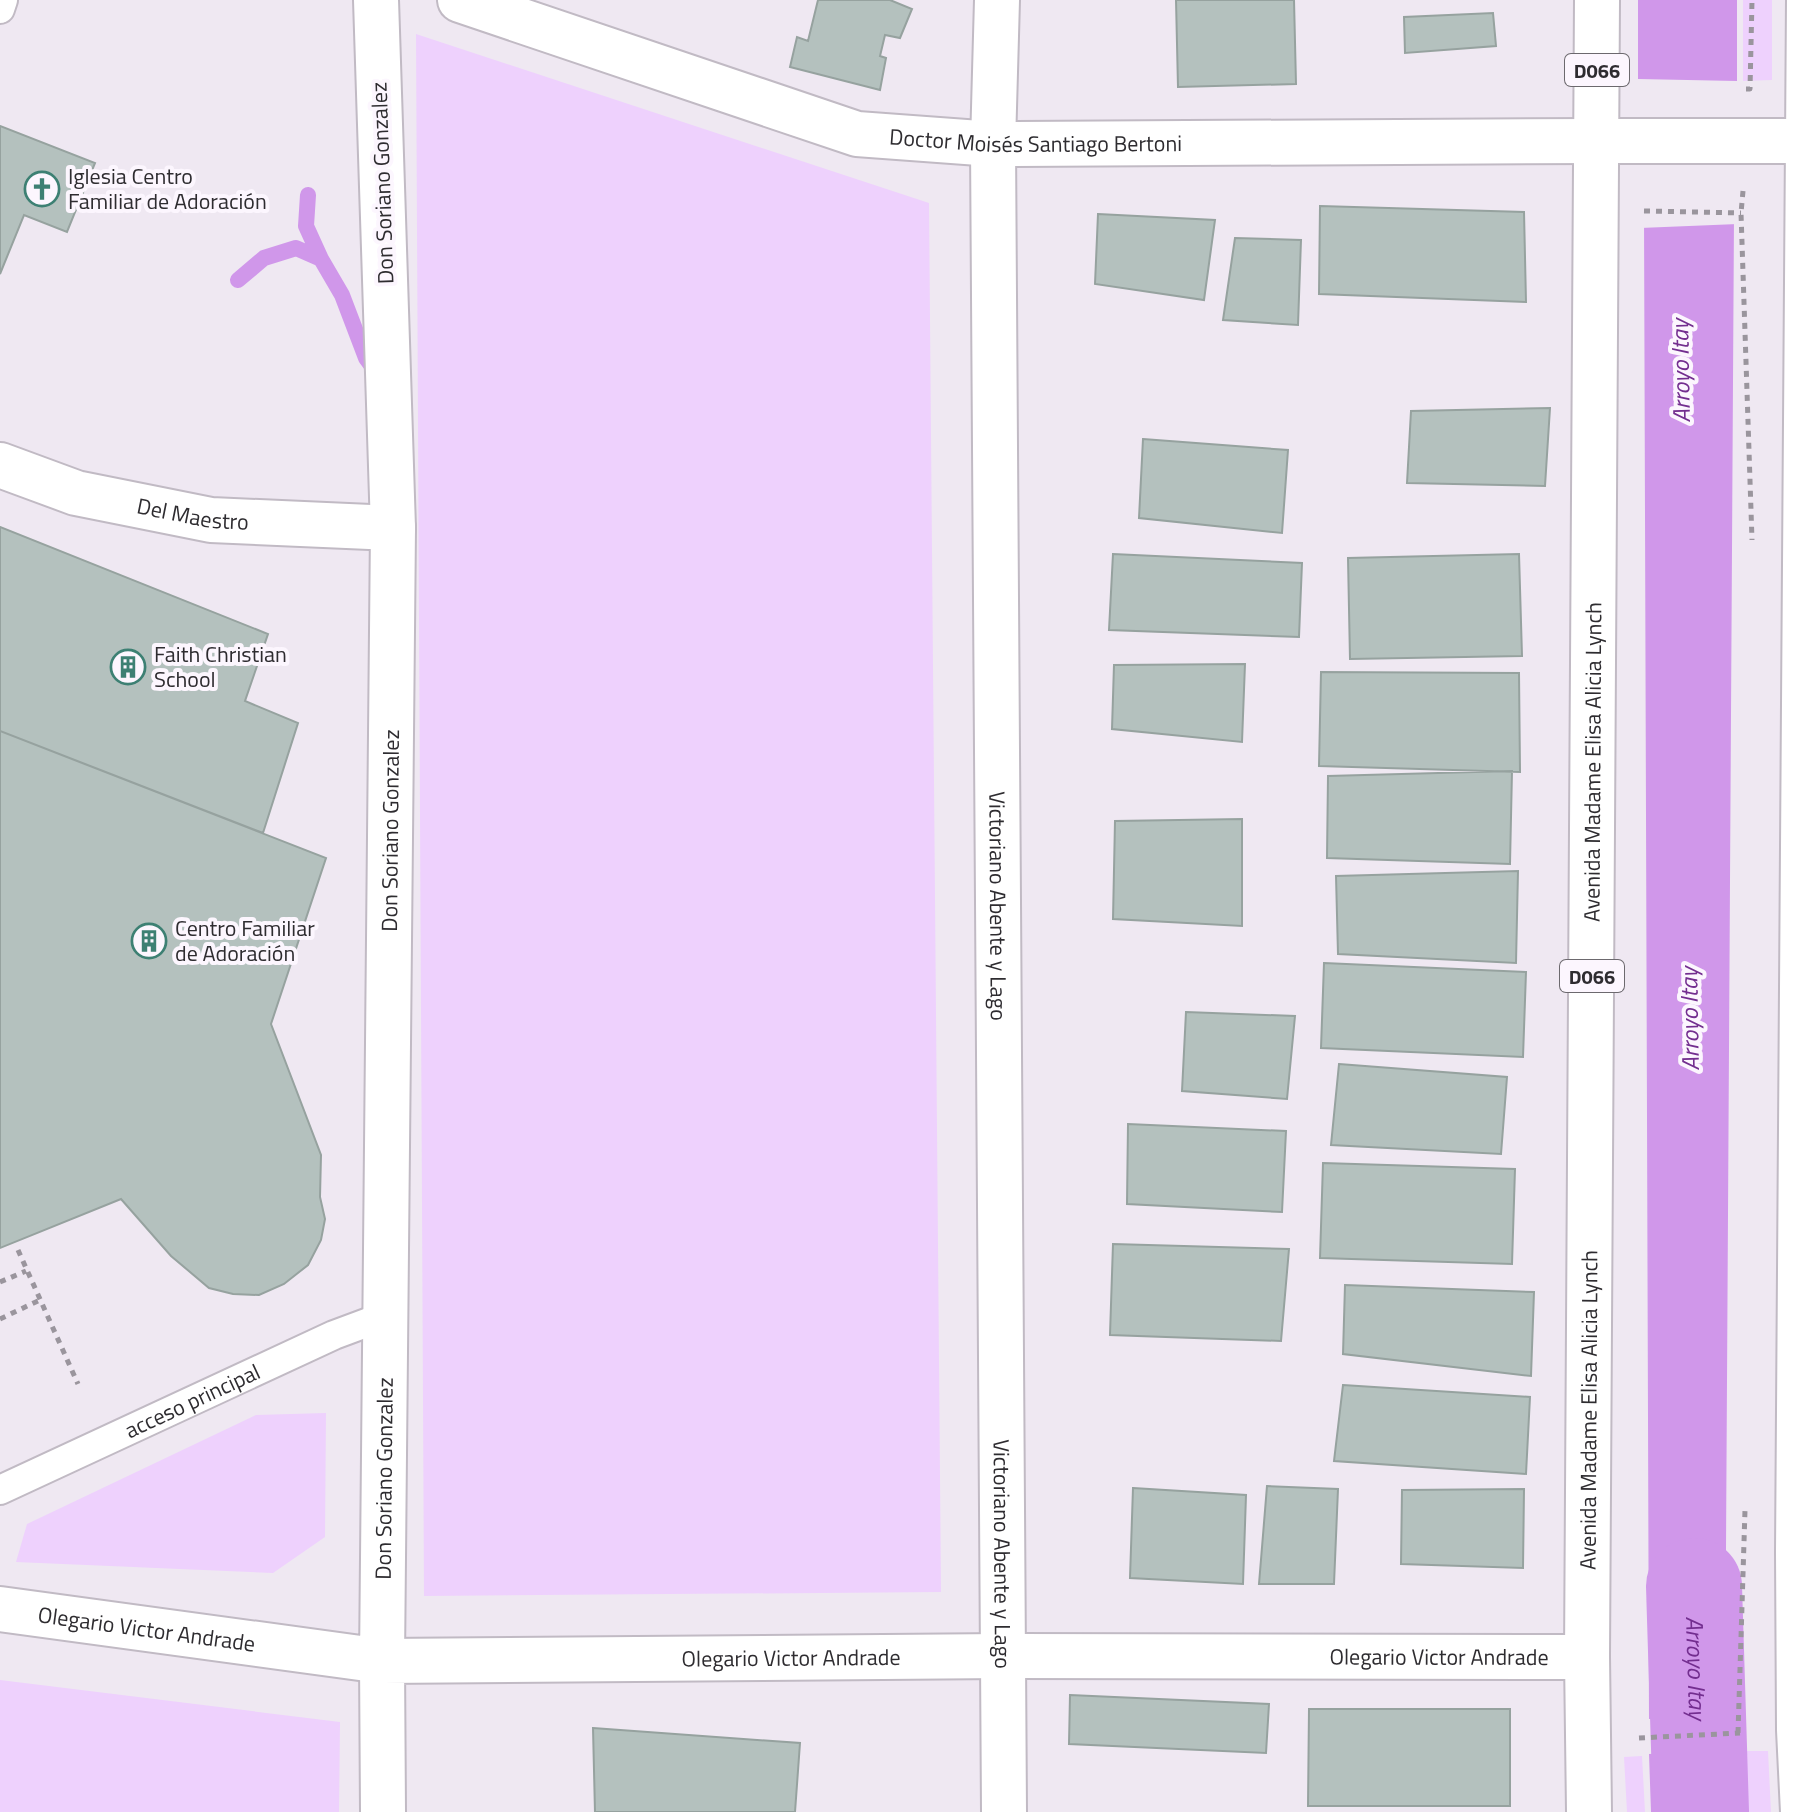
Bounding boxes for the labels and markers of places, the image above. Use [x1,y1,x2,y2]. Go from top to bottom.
place label: Iglesia Centro Familiar de Adoración [68,159,267,218]
church icon: Iglesia Centro Familiar de Adoración [23,170,61,208]
place label: Faith Christian School [154,637,287,696]
building icon: Faith Christian School [109,648,147,686]
place label: Centro Familiar de Adoración [175,911,315,970]
building icon: Centro Familiar de Adoración [130,922,168,960]

